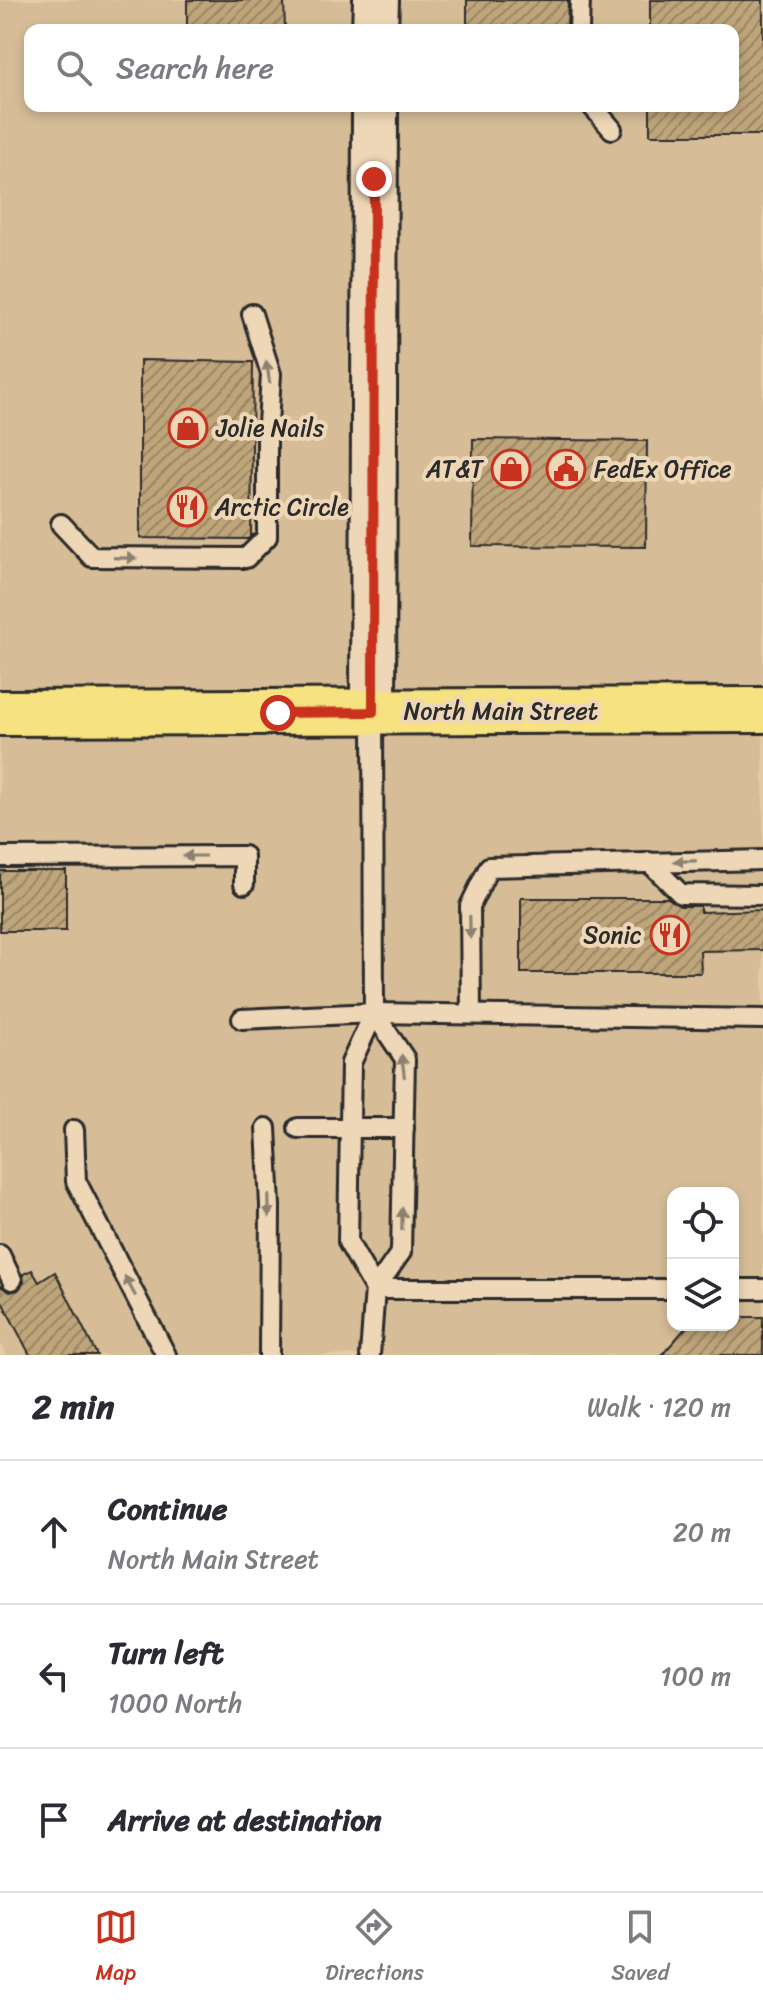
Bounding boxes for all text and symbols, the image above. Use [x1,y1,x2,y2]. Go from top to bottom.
search box [24,24,739,112]
text: Search here [116,41,274,95]
icon: search [52,46,96,90]
route end [356,161,392,197]
one-way arrow [261,359,274,384]
shop icon: Jolie Nails [167,407,209,449]
place label: Jolie Nails [215,407,324,449]
place label: AT&T [425,448,484,490]
shop icon: AT&T [490,448,532,490]
public building icon: FedEx Office [545,448,587,490]
place label: FedEx Office [594,448,732,490]
restaurant icon: Arctic Circle [166,486,208,528]
place label: Arctic Circle [214,486,349,528]
one-way arrow [113,551,138,564]
street label: North Main Street [404,690,598,732]
route start [260,695,296,731]
one-way arrow [181,850,206,862]
one-way arrow [672,855,697,868]
place label: Sonic [583,914,642,956]
restaurant icon: Sonic [649,914,691,956]
one-way arrow [464,915,476,940]
one-way arrow [396,1054,409,1079]
map controls [667,1187,739,1331]
button: locate [667,1187,739,1259]
one-way arrow [263,1194,276,1219]
one-way arrow [396,1206,408,1231]
button: layers [667,1259,739,1331]
one-way arrow [123,1274,136,1297]
text: 2 min [32,1377,114,1437]
text: Walk · 120 m [587,1384,731,1430]
text: Continue [108,1482,227,1536]
text: 20 m [673,1509,731,1555]
icon: ahead [32,1510,76,1554]
text: North Main Street [108,1536,319,1582]
text: Turn left [108,1626,224,1680]
text: 100 m [660,1653,731,1699]
icon: left [32,1654,76,1698]
text: 1000 North [108,1680,242,1726]
text: Arrive at destination [108,1793,382,1847]
icon: arrive [32,1798,76,1842]
tab: Map [94,1905,138,1992]
tab: Directions [325,1905,424,1992]
tab: Saved [611,1905,669,1992]

